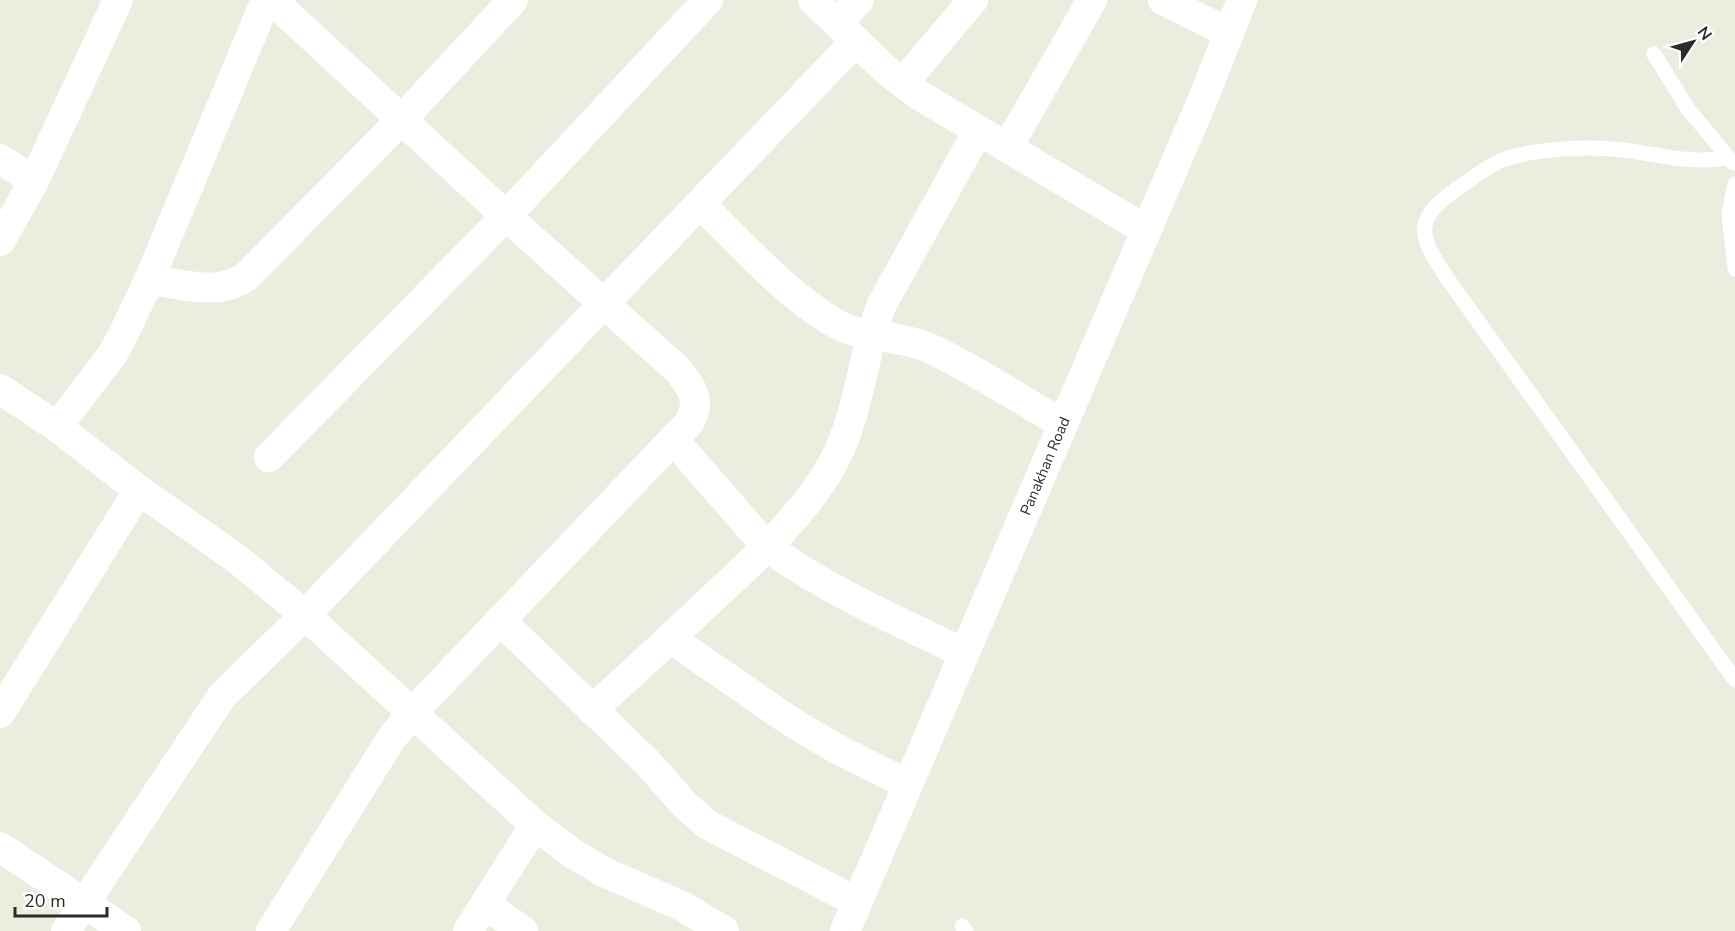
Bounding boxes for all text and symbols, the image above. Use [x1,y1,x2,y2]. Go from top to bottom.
north arrow [1663,12,1723,72]
text: N [1692,22,1717,45]
street label: Panakhan Road [1015,414,1075,518]
scale bar [15,880,106,918]
text: 20 m [24,889,66,913]

